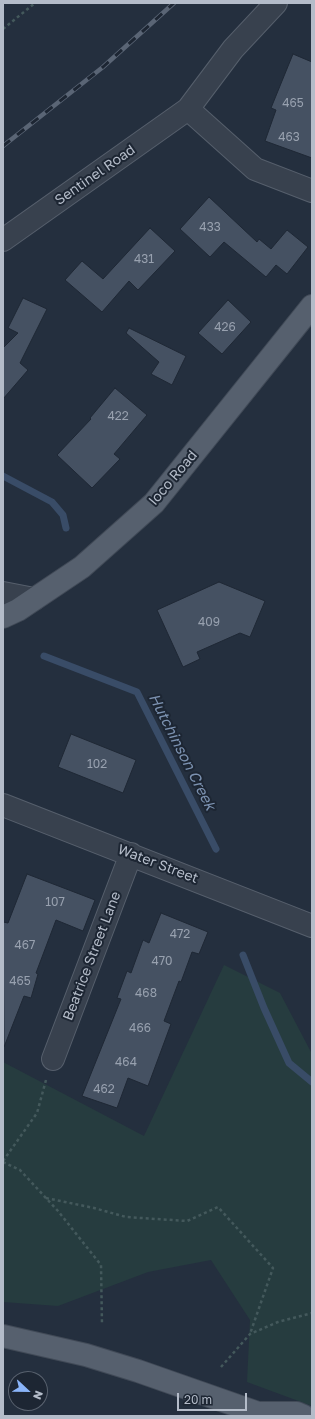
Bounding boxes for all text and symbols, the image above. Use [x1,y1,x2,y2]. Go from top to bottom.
house number: 465 [282,96,304,110]
house number: 463 [278,130,300,144]
street label: Sentinel Road [52,141,138,209]
house number: 433 [199,220,221,234]
house number: 431 [134,252,154,266]
house number: 426 [214,320,236,334]
house number: 422 [107,409,129,423]
street label: Ioco Road [145,447,201,509]
house number: 409 [198,615,220,629]
water label: Hutchinson Creek [145,691,219,813]
house number: 102 [87,757,107,771]
street label: Water Street [115,841,201,887]
street label: Beatrice Street Lane [60,889,124,1023]
house number: 107 [45,895,65,909]
house number: 472 [170,927,190,941]
house number: 467 [15,938,35,952]
house number: 470 [151,954,173,968]
house number: 465 [9,974,31,988]
house number: 468 [135,986,157,1000]
house number: 466 [129,1021,151,1035]
house number: 464 [115,1055,137,1069]
house number: 462 [93,1082,115,1096]
north arrow [8,1371,48,1411]
scale bar [179,1385,249,1411]
text: N [31,1389,46,1402]
text: 20 m [184,1392,212,1407]

